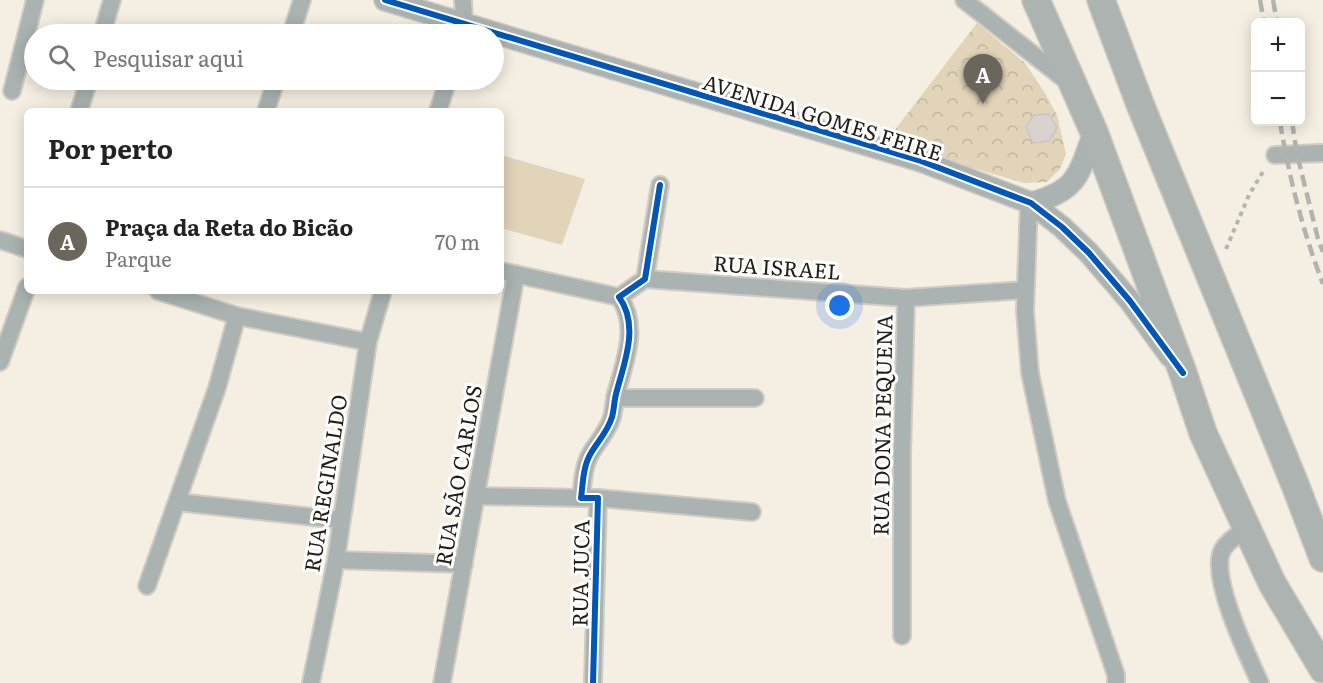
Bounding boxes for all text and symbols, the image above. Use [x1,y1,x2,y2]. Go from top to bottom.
map controls [1251,18,1305,126]
button: + [1251,18,1305,72]
search box [24,24,504,90]
icon: search [45,41,78,74]
text: Pesquisar aqui [93,41,244,74]
pin: A [964,54,1002,104]
street label: AVENIDA GOMES FEIRE [700,65,946,167]
button: − [1251,72,1305,126]
text: Por perto [48,128,173,167]
text: Praça da Reta do Bicão [105,210,353,243]
text: A [60,226,75,256]
text: 70 m [435,226,480,256]
text: Parque [105,243,172,273]
street label: RUA ISRAEL [712,246,842,286]
your location [825,291,854,320]
street label: RUA DONA PEQUENA [864,313,898,536]
street label: RUA SÃO CARLOS [426,382,488,568]
street label: RUA REGINALDO [295,392,353,574]
street label: RUA JUCA [563,518,595,627]

